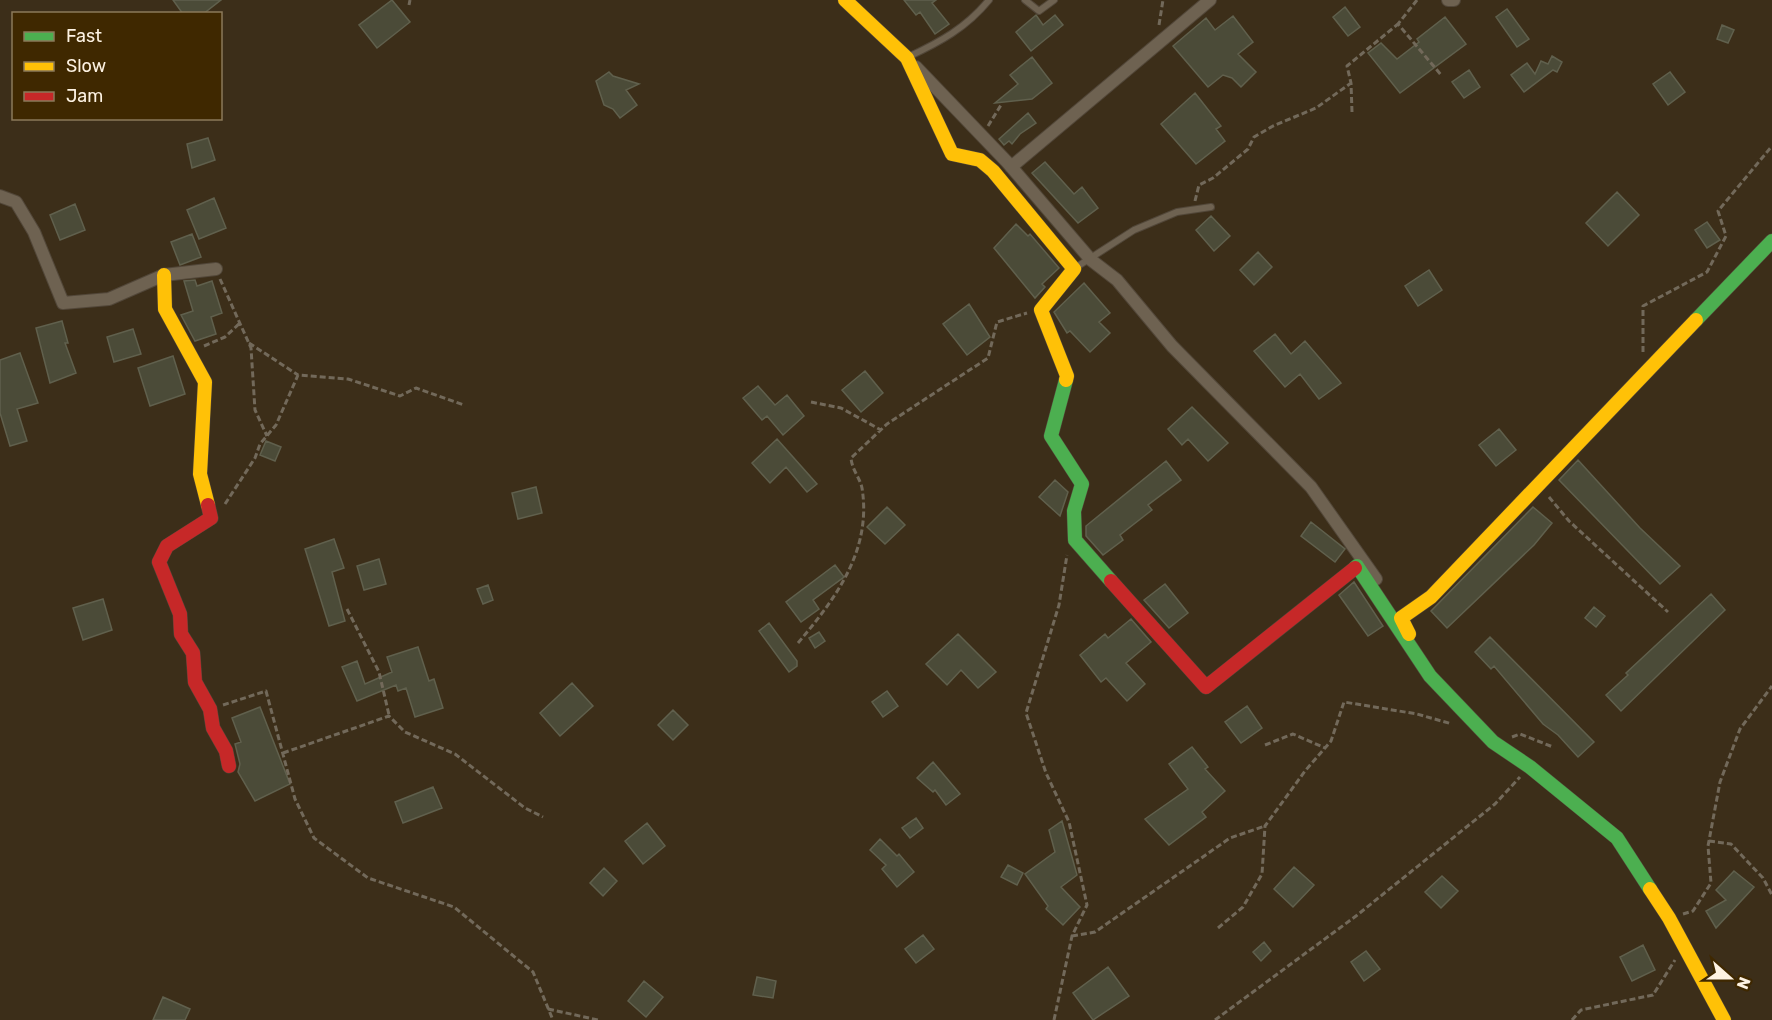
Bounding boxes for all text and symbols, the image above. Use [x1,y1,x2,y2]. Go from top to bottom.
legend [12,12,222,120]
text: Fast [66,25,102,47]
text: Slow [66,55,106,77]
text: Jam [66,85,103,107]
north arrow [1700,948,1760,1008]
text: N [1733,974,1754,992]

